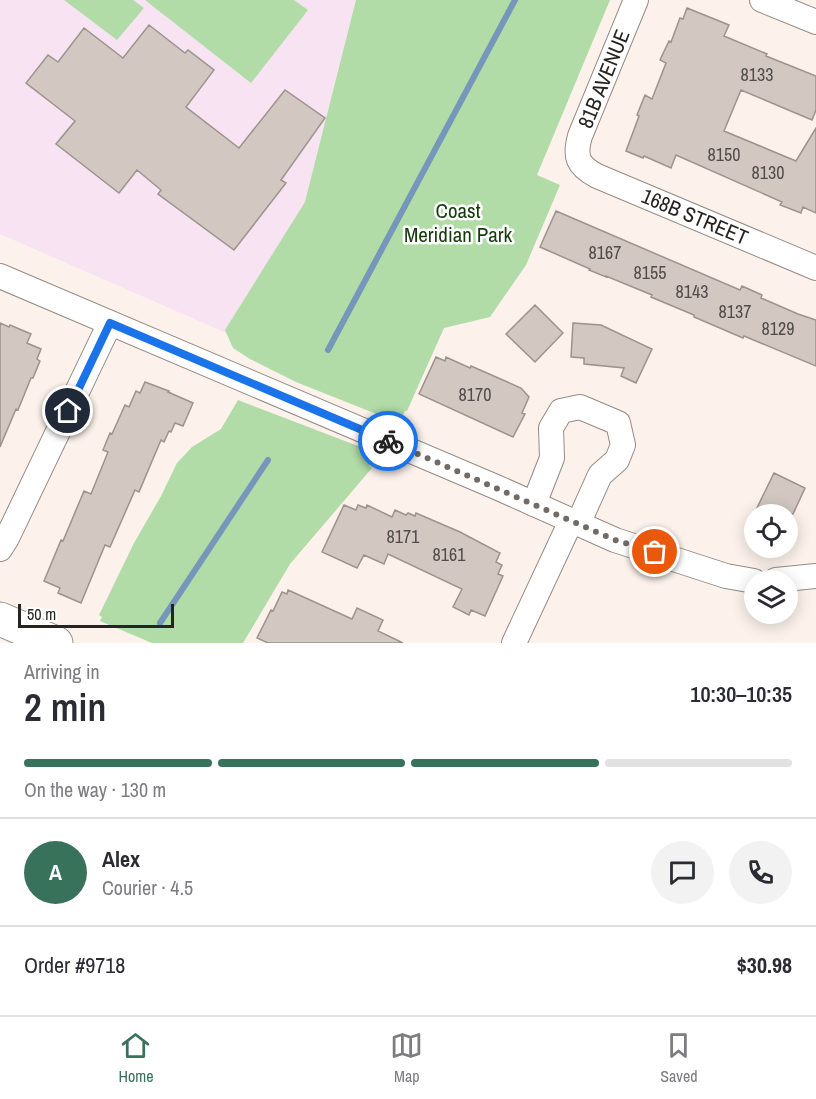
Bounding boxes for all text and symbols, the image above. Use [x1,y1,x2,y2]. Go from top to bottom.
street label: 81B AVENUE [571,25,636,132]
house number: 8133 [741,62,773,87]
house number: 8150 [708,142,740,167]
house number: 8130 [752,160,784,185]
street label: 168B STREET [637,181,753,252]
park label: Coast Meridian Park [404,196,512,249]
house number: 8167 [589,240,621,265]
house number: 8155 [634,260,666,285]
house number: 8143 [676,279,708,304]
house number: 8137 [719,299,751,324]
house number: 8129 [762,316,794,341]
house number: 8170 [459,382,491,407]
pin [42,385,93,436]
icon: home [51,394,84,427]
courier [358,411,418,471]
icon: bike [372,425,405,458]
map controls [744,504,798,624]
button: locate [744,504,798,558]
house number: 8171 [387,524,420,549]
pin [629,526,680,577]
icon: bag [638,535,671,568]
house number: 8161 [433,542,466,567]
button: layers [744,570,798,624]
scale bar [18,601,174,628]
text: 50 m [27,603,56,625]
text: Arriving in [24,658,100,685]
text: 10:30–10:35 [690,679,792,709]
text: 2 min [24,681,106,733]
text: On the way · 130 m [24,776,166,803]
button: chat [651,841,714,904]
button: phone [729,841,792,904]
text: Alex [102,844,140,874]
text: A [49,857,62,887]
text: Courier · 4.5 [102,874,193,901]
text: Order #9718 [24,950,125,980]
text: $30.98 [737,950,792,980]
tab: Home [118,1029,153,1087]
tab: Map [390,1029,423,1087]
tab: Saved [660,1029,698,1087]

